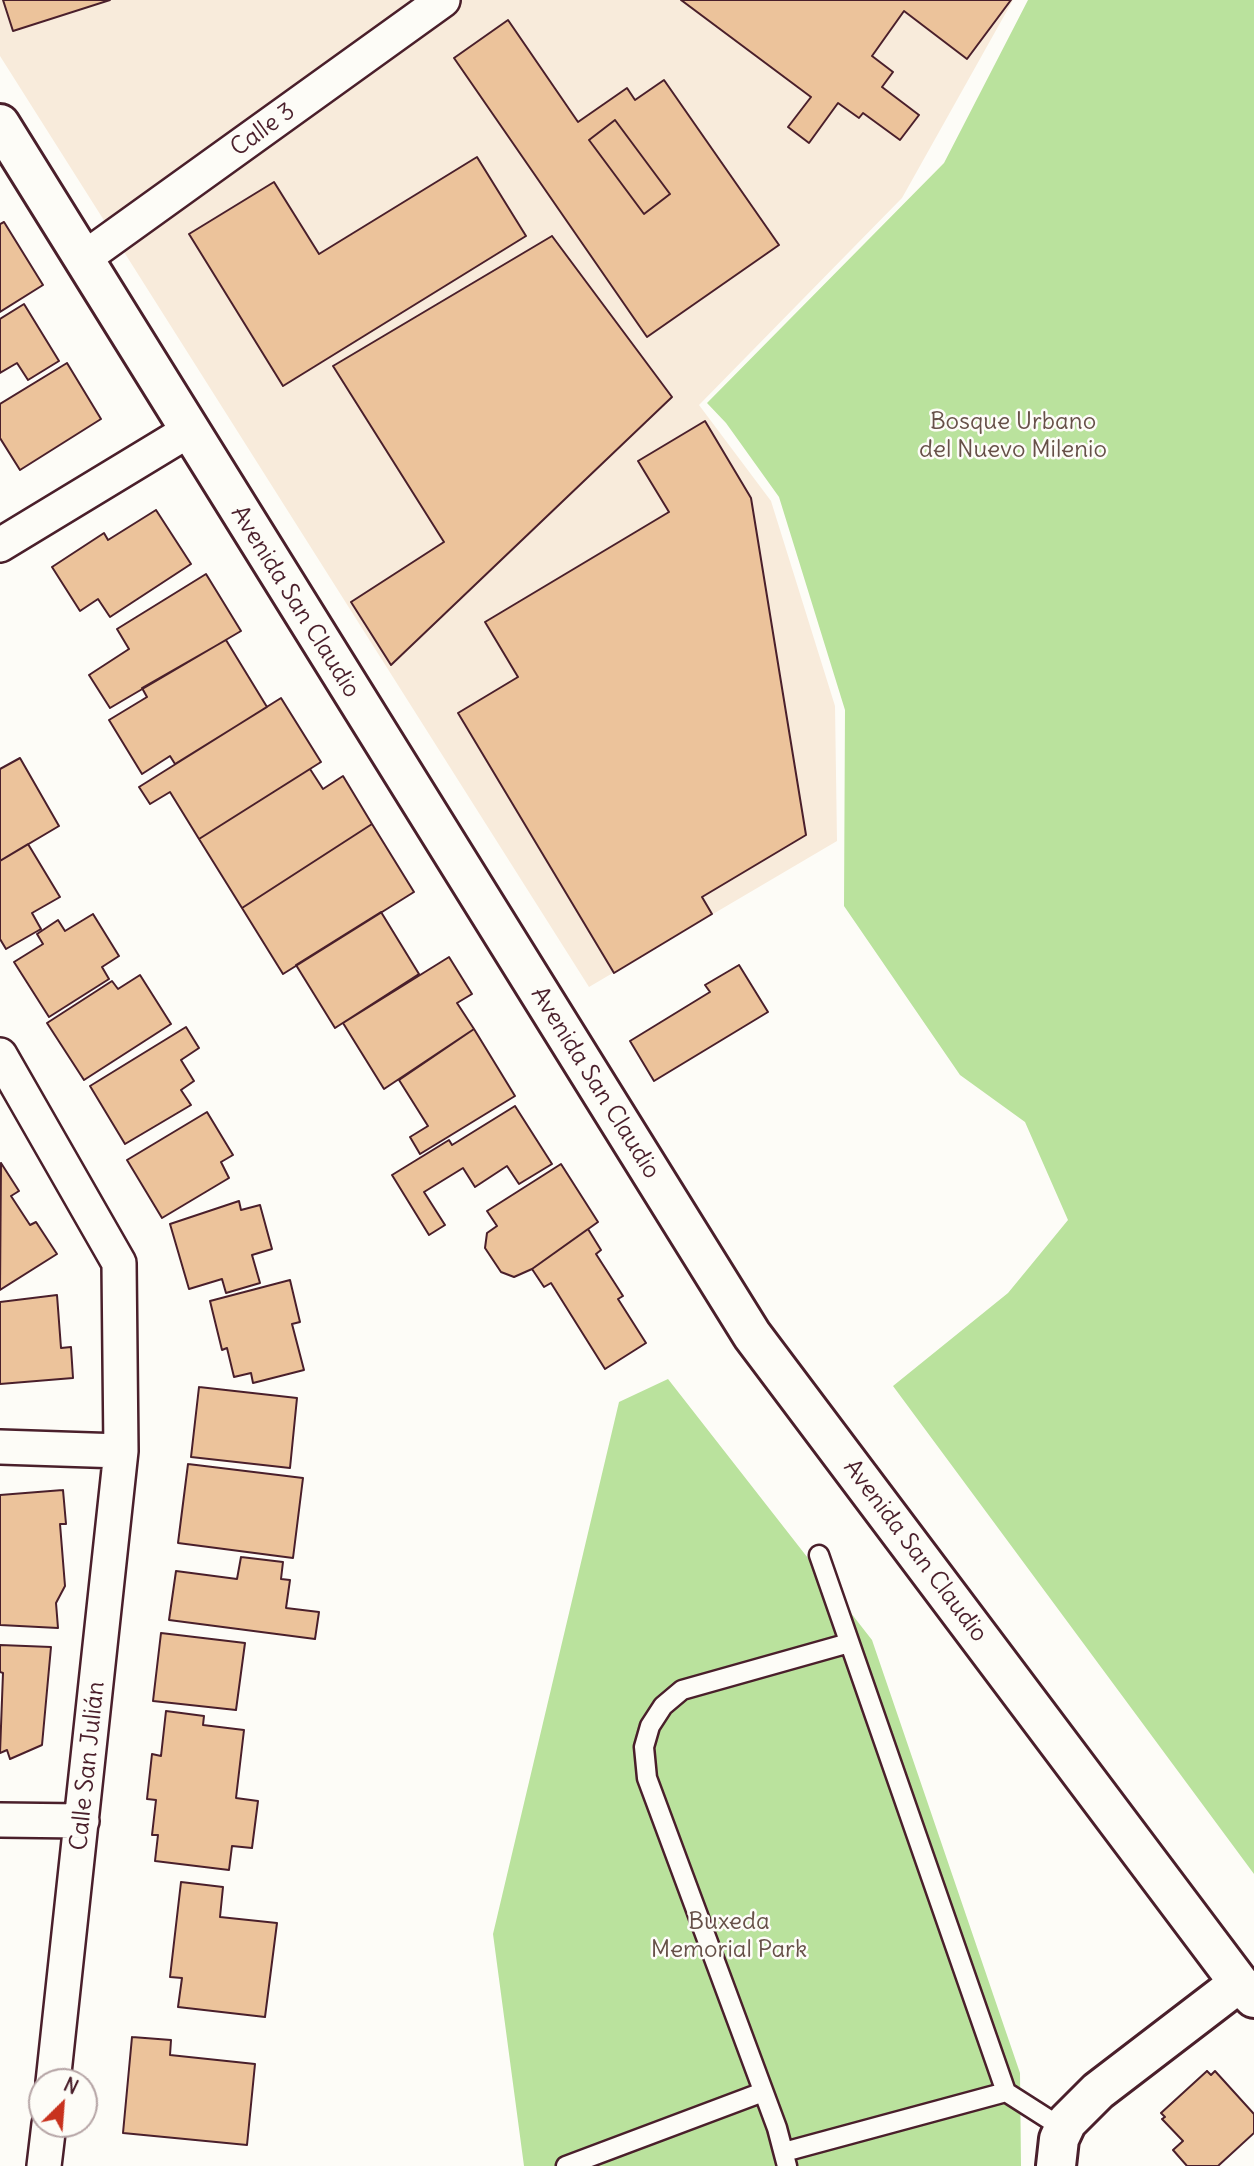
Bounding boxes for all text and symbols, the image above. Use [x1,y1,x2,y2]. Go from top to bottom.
street label: Calle 3 [225,97,301,163]
park label: Bosque Urbano del Nuevo Milenio [919,408,1107,464]
street label: Avenida San Claudio [224,501,366,703]
street label: Avenida San Claudio [524,982,666,1184]
street label: Avenida San Claudio [837,1454,993,1648]
street label: Calle San Julián [65,1680,111,1852]
park label: Buxeda Memorial Park [651,1908,807,1964]
north arrow [28,2068,98,2138]
text: N [60,2072,82,2099]

